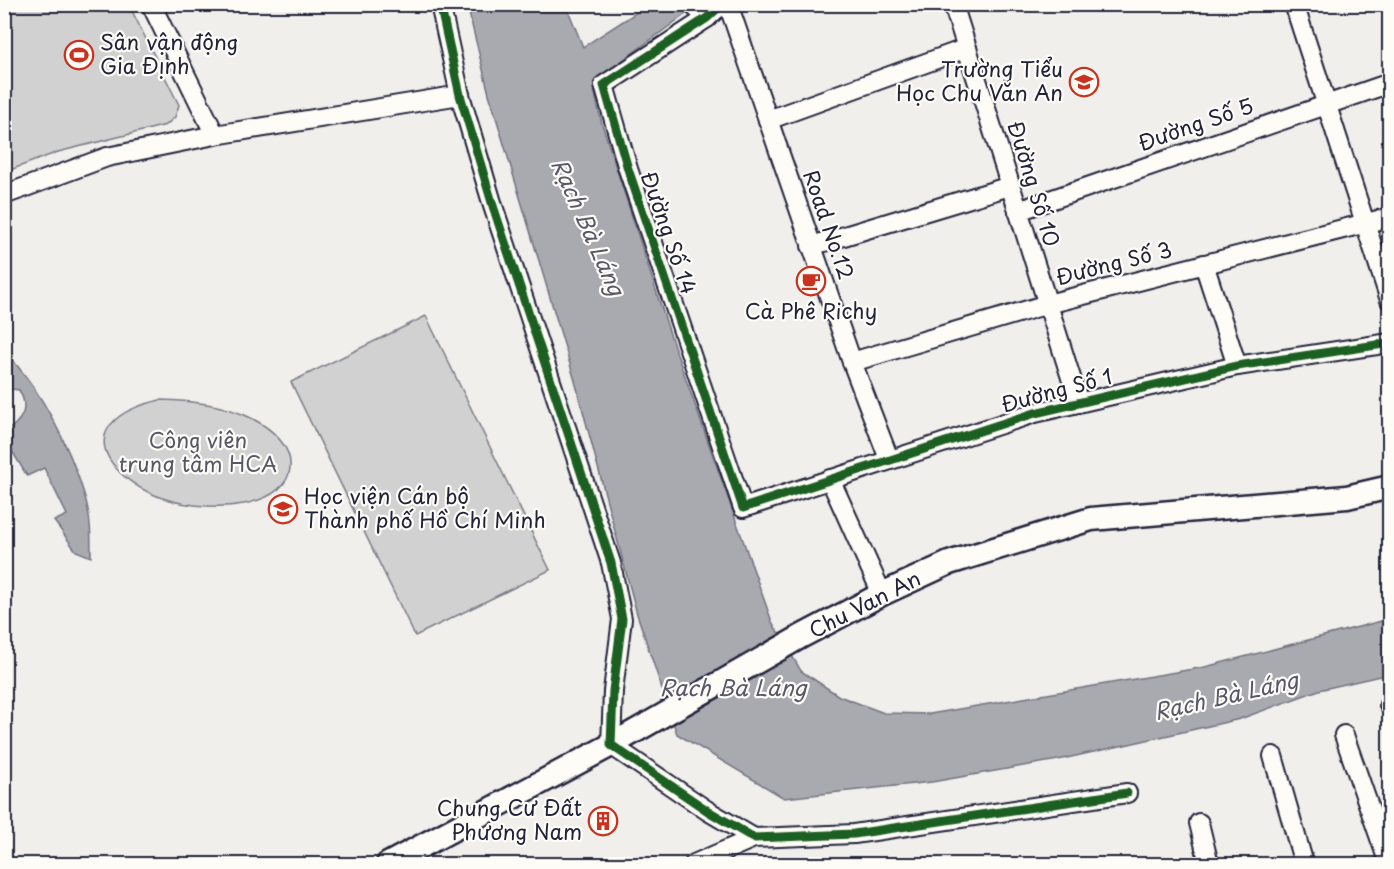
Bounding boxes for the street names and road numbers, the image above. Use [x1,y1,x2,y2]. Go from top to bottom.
street label: Đường Số 5 [1133,88,1257,158]
street label: Đường Số 10 [1001,117,1069,250]
street label: Road No.12 [796,165,864,283]
street label: Đường Số 14 [634,167,706,298]
street label: Đường Số 3 [1052,232,1175,292]
street label: Đường Số 1 [997,359,1116,419]
street label: Chu Van An [803,561,926,645]

